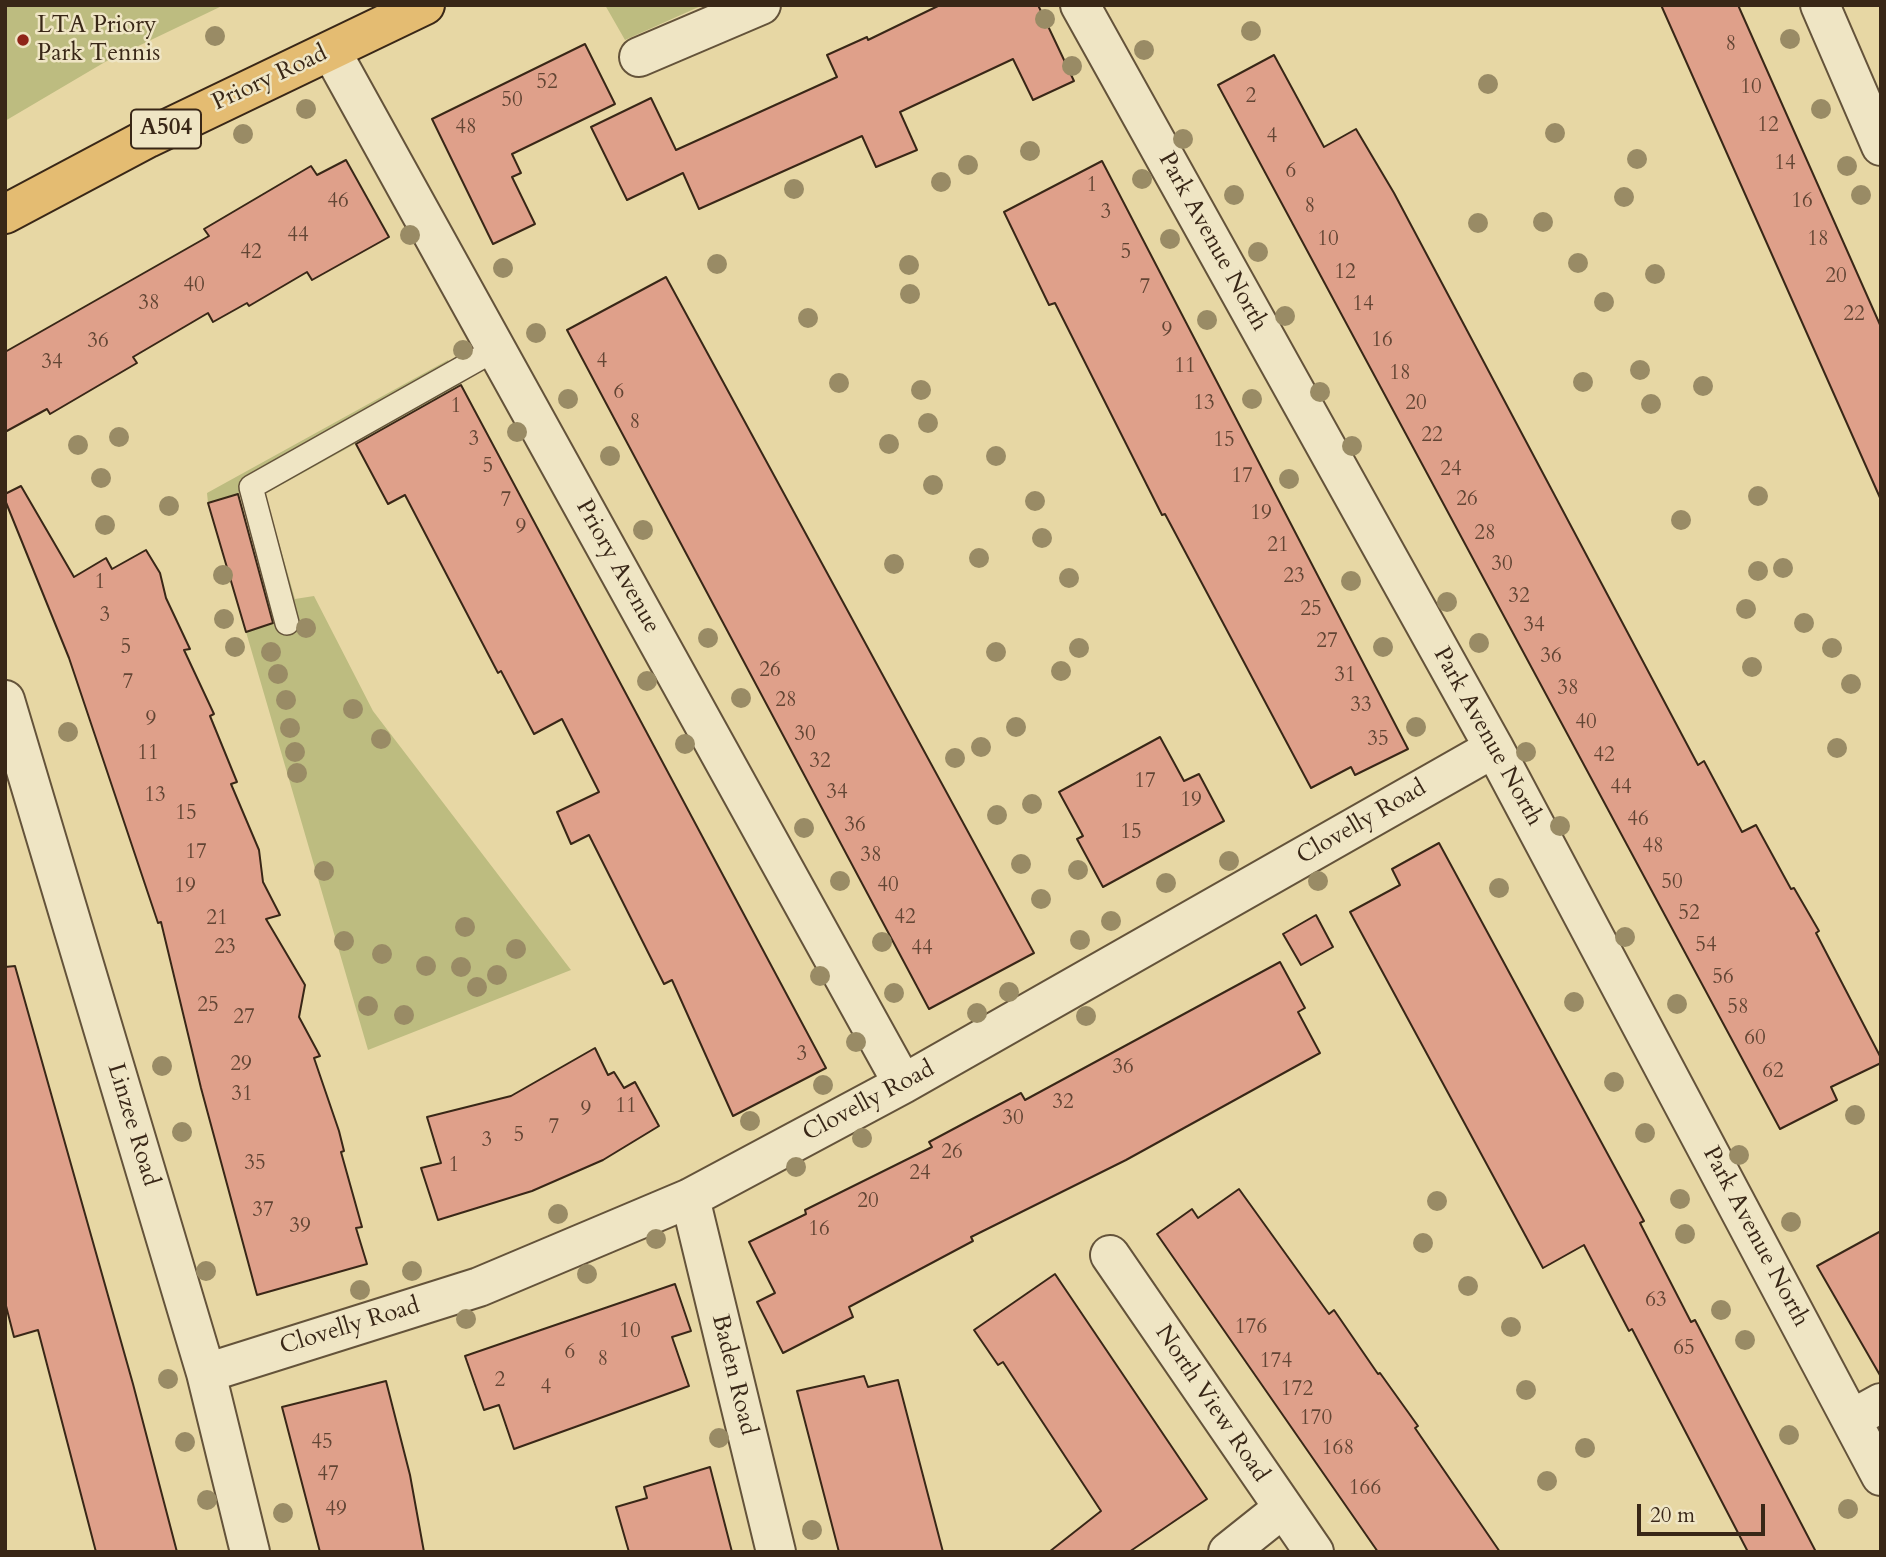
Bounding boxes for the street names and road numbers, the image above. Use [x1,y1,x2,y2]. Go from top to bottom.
street label: Priory Road [208,40,332,118]
road number: A504 [131,110,201,148]
street label: Park Avenue North [1151,148,1273,336]
street label: Priory Avenue [568,495,666,639]
street label: Park Avenue North [1426,643,1548,831]
street label: Clovelly Road [1292,774,1432,872]
street label: Clovelly Road [798,1055,940,1149]
street label: Linzee Road [100,1060,164,1190]
street label: Park Avenue North [1695,1142,1815,1332]
street label: Clovelly Road [277,1292,423,1362]
street label: Baden Road [704,1312,762,1438]
street label: North View Road [1148,1320,1274,1488]

